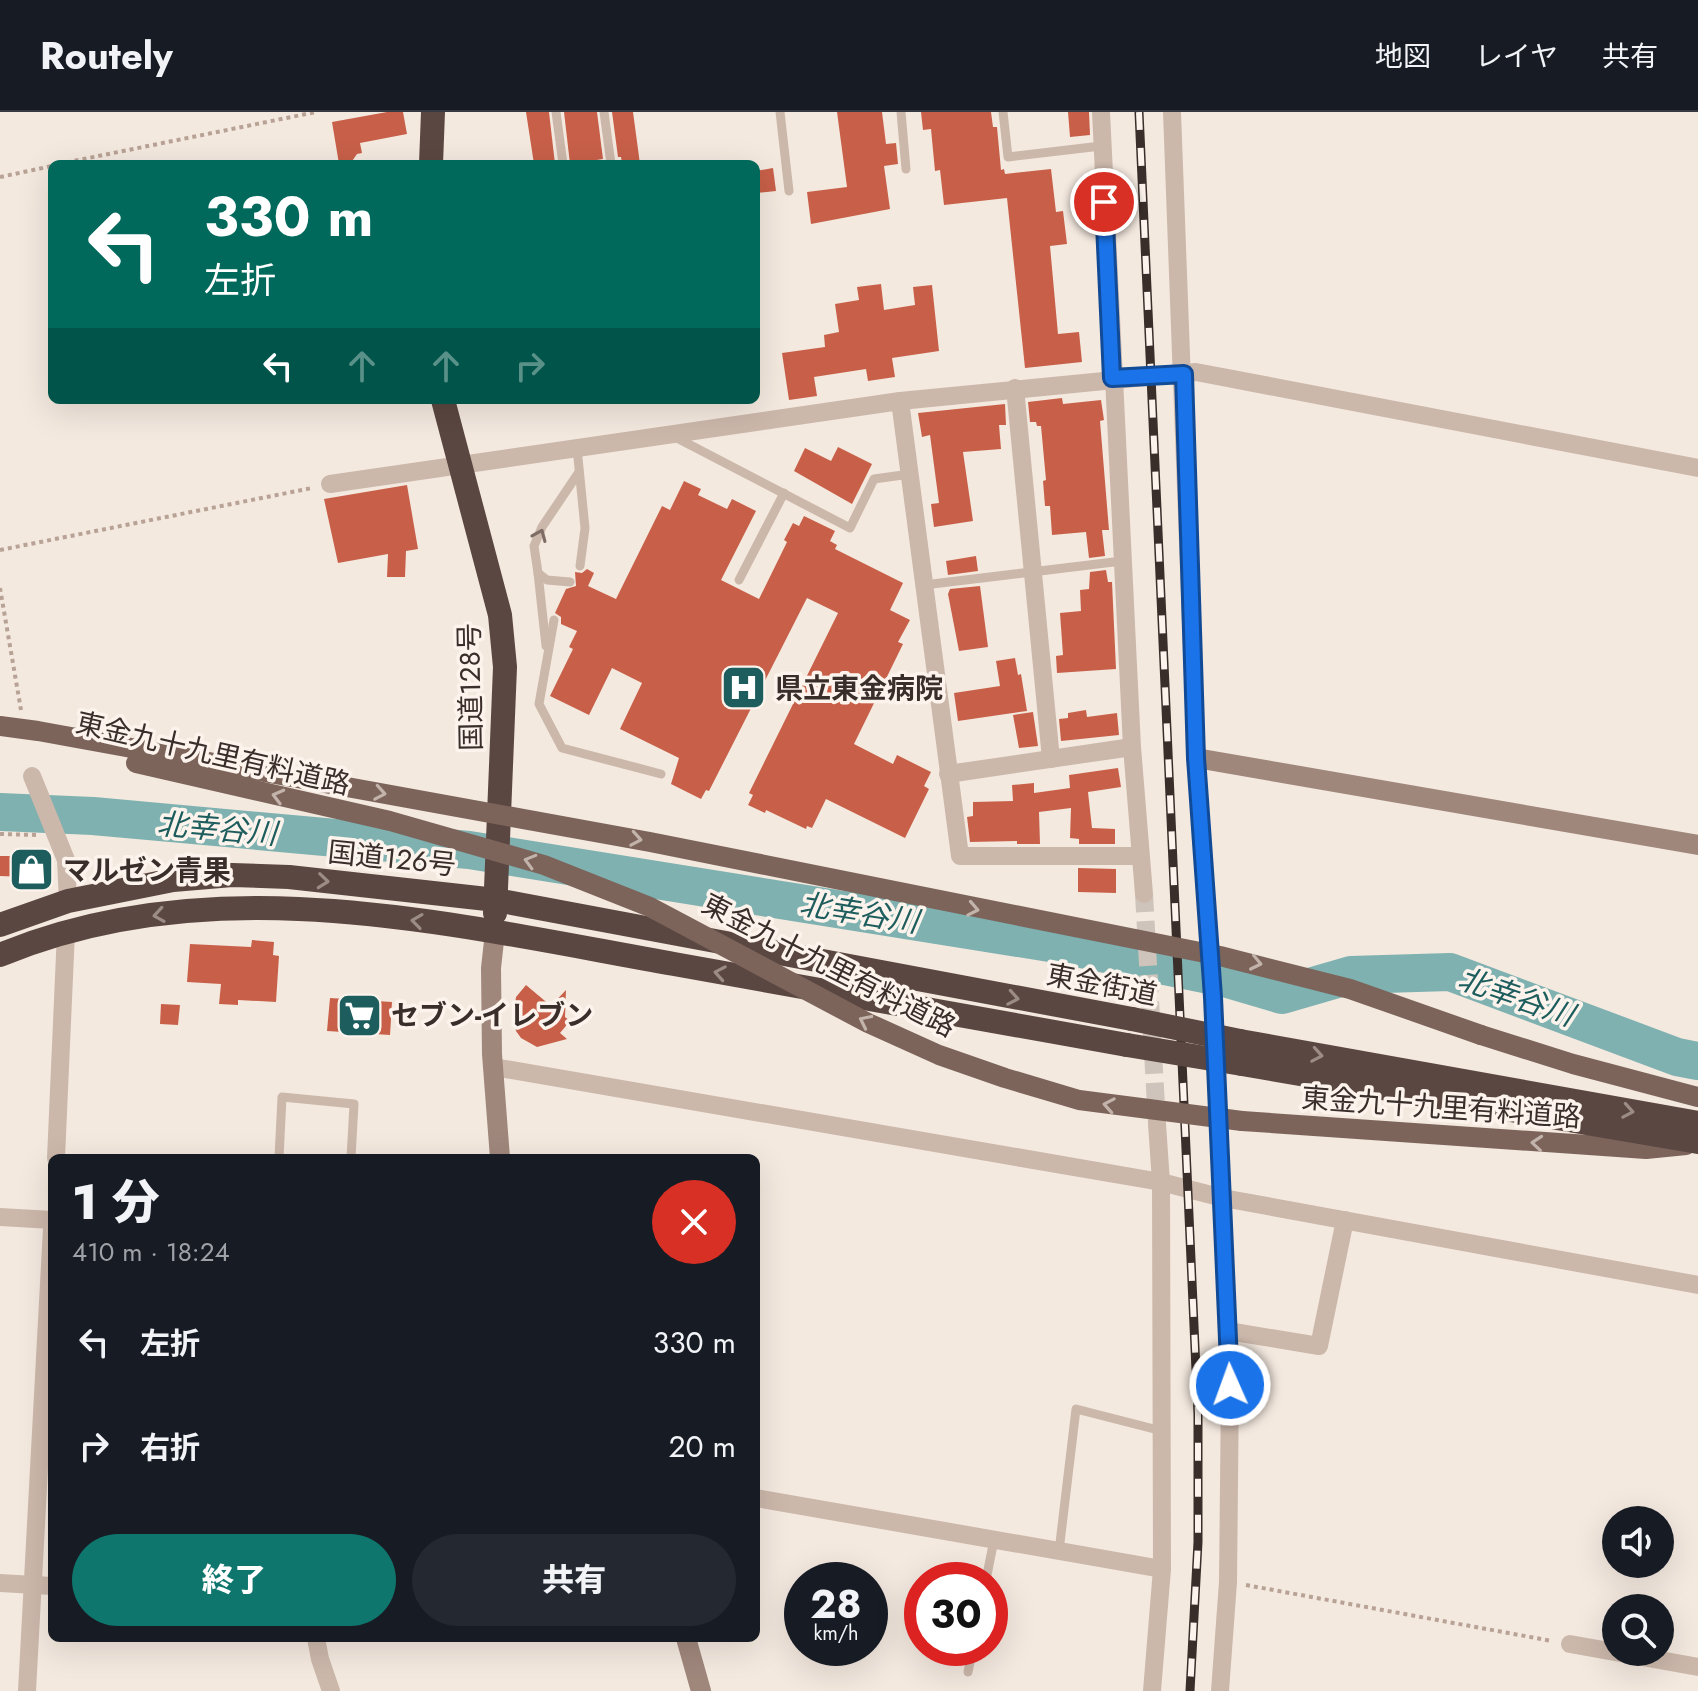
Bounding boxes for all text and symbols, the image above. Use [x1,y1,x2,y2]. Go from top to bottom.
text: Routely [40,28,173,83]
text: 地図 [1375,36,1431,77]
text: レイヤ [1475,36,1558,77]
text: 共有 [1602,36,1658,77]
pin [1070,168,1138,236]
text: 330 m [204,176,373,257]
icon: arrive [1082,180,1126,224]
icon: left [72,192,176,296]
text: 左折 [204,254,276,306]
icon: left [256,344,300,388]
icon: ahead [340,344,384,388]
icon: ahead [424,344,468,388]
icon: right [508,344,552,388]
one-way arrow [530,528,546,543]
street label: 国道128号 [449,623,492,751]
hospital icon: 県立東金病院 [720,664,768,712]
place label: 県立東金病院 [775,668,943,709]
street label: 東金九十九里有料道路 [72,702,354,805]
one-way arrow [373,784,387,801]
one-way arrow [271,789,285,805]
water label: 北幸谷川 [155,802,282,855]
one-way arrow [629,830,643,847]
street label: 国道126号 [326,831,458,886]
shop icon: マルゼン青果 [8,846,56,894]
place label: マルゼン青果 [63,850,231,891]
one-way arrow [523,853,537,870]
one-way arrow [317,872,330,889]
water label: 北幸谷川 [796,882,925,944]
street label: 東金九十九里有料道路 [695,884,963,1047]
one-way arrow [966,899,980,916]
one-way arrow [152,906,166,923]
one-way arrow [411,913,424,930]
street label: 東金街道 [1043,954,1161,1015]
one-way arrow [1248,954,1262,971]
water label: 北幸谷川 [1452,957,1583,1037]
one-way arrow [713,965,727,982]
one-way arrow [1006,988,1020,1005]
supermarket icon: セブン-イレブン [336,991,384,1039]
place label: セブン-イレブン [391,995,593,1036]
one-way arrow [858,1015,873,1030]
one-way arrow [1310,1045,1324,1062]
street label: 東金九十九里有料道路 [1300,1077,1582,1138]
one-way arrow [1103,1098,1116,1115]
one-way arrow [1621,1101,1635,1118]
one-way arrow [1530,1134,1543,1151]
text: 1 分 [72,1168,160,1237]
button: close [652,1180,736,1264]
text: 410 m · 18:24 [72,1233,230,1271]
icon: left [72,1320,116,1364]
text: 330 m [653,1321,736,1364]
text: 左折 [140,1322,200,1365]
position arrow [1188,1343,1272,1427]
icon: right [72,1424,116,1468]
text: 20 m [669,1425,736,1468]
text: 右折 [140,1426,200,1469]
map controls [1602,1506,1674,1666]
button: sound [1602,1506,1674,1578]
button: 終了 [72,1534,396,1626]
button: 共有 [412,1534,736,1626]
speed limit sign: 30 [904,1562,1008,1666]
text: 28 [810,1575,862,1633]
button: search [1602,1594,1674,1666]
text: km/h [813,1619,859,1648]

